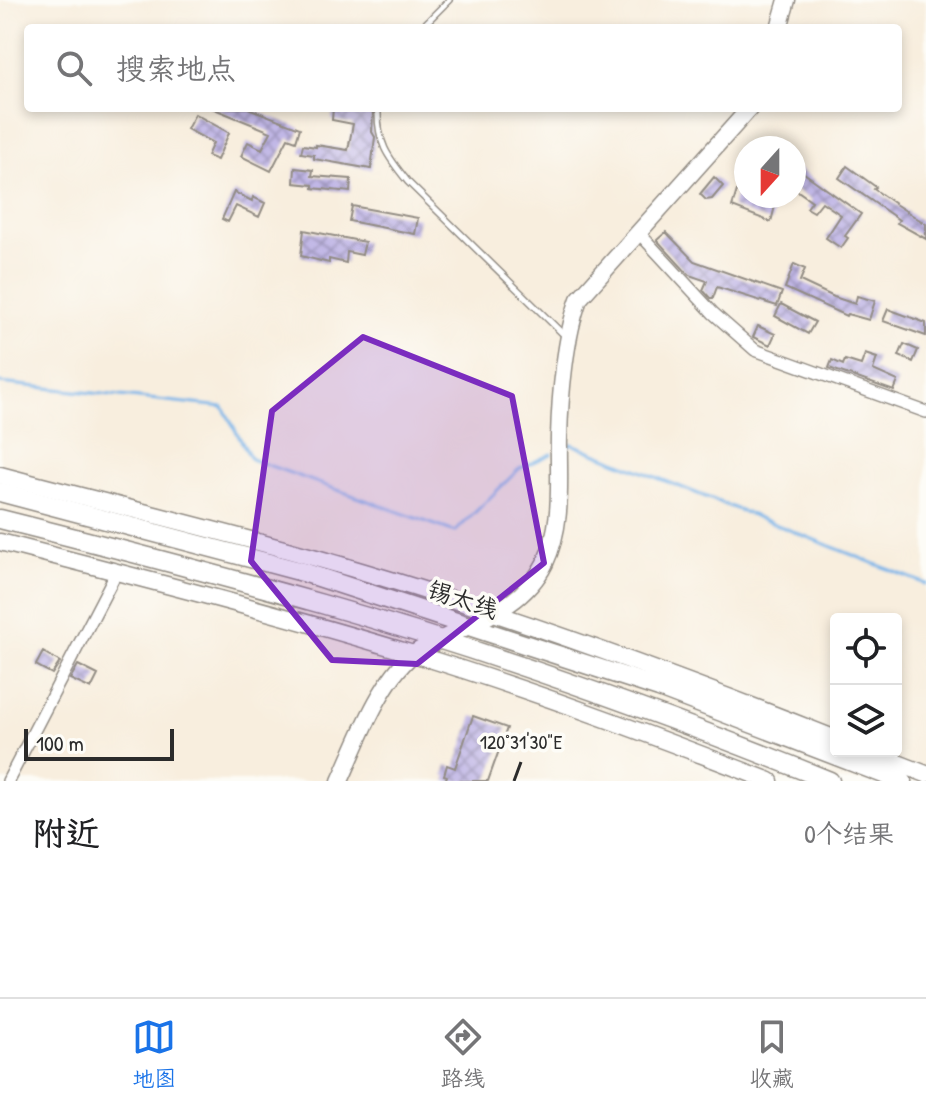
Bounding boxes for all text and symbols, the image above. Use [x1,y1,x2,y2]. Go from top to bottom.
search box [24,24,902,112]
icon: search [52,46,96,90]
text: 搜索地点 [116,48,236,88]
north arrow [734,136,806,208]
street label: 锡太线 [424,573,502,625]
map controls [830,613,902,757]
button: locate [830,613,902,685]
button: layers [830,685,902,757]
scale bar [24,725,174,761]
text: 100 m [36,728,84,758]
text: 120°31'30"E [480,728,562,755]
text: 附近 [32,810,100,856]
text: 0个结果 [804,816,894,851]
tab: 地图 [132,1015,176,1093]
tab: 路线 [441,1015,485,1093]
tab: 收藏 [750,1015,794,1093]

